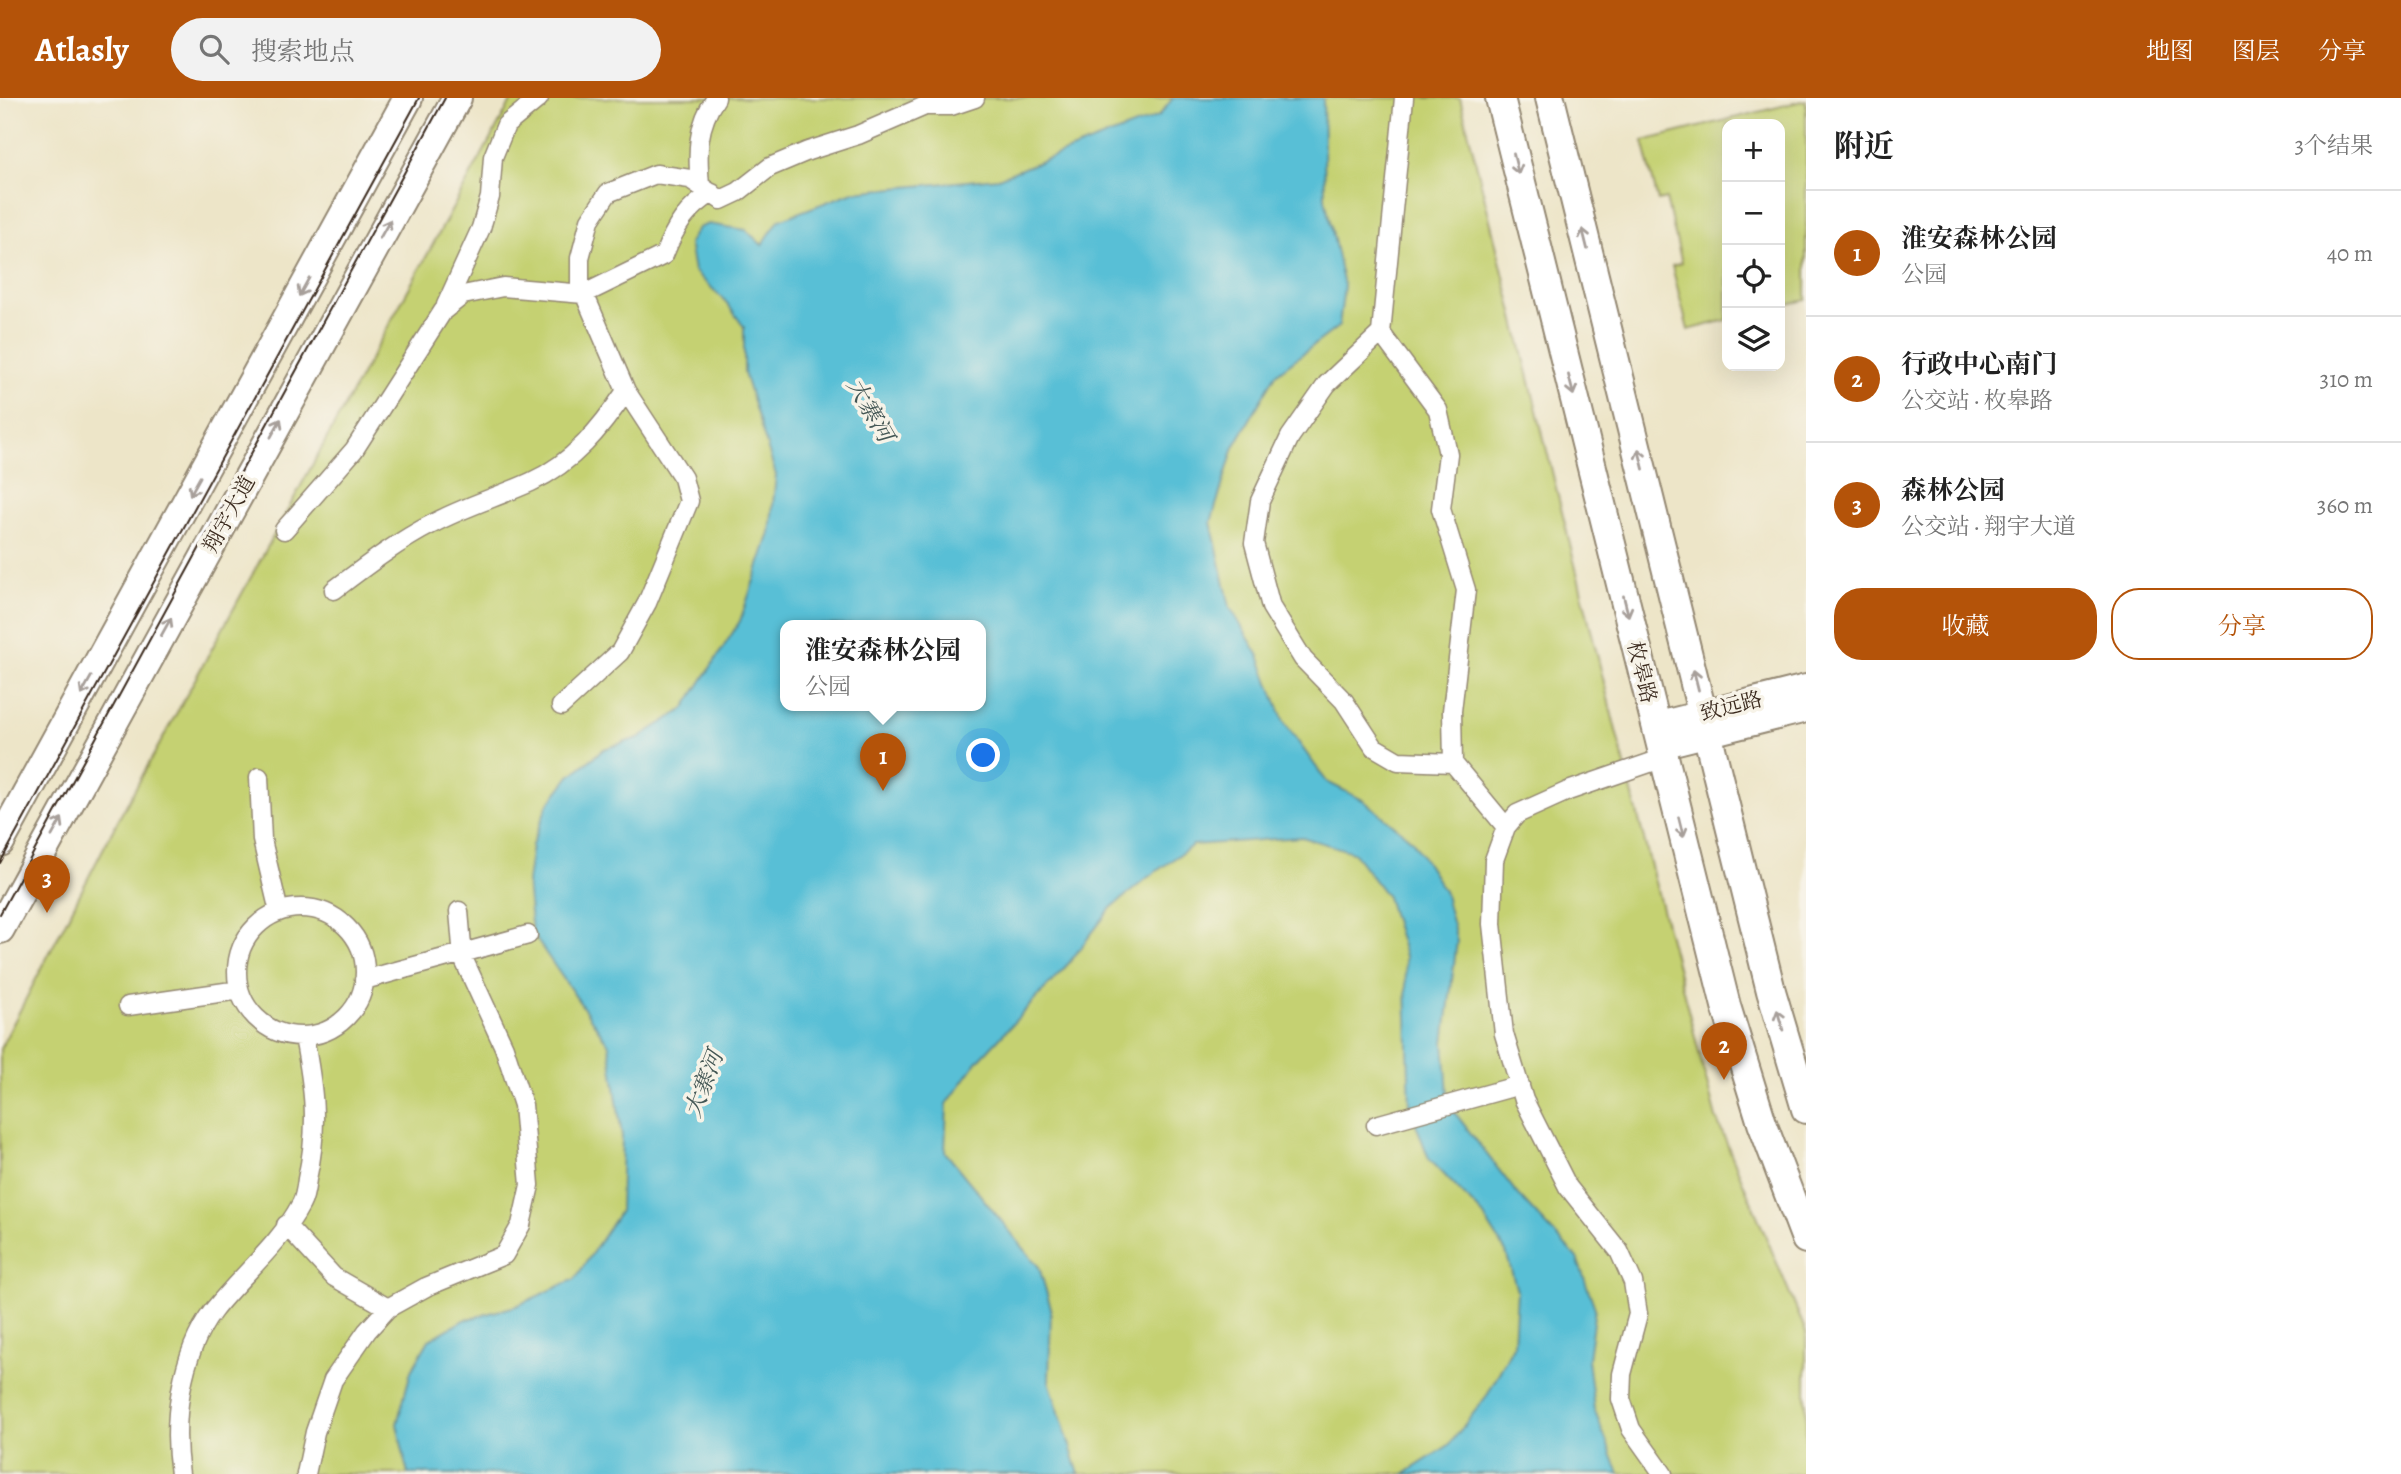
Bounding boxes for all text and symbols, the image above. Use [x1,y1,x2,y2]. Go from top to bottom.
search box [171,18,661,81]
text: Atlasly [35,27,129,72]
icon: search [195,30,233,68]
text: 搜索地点 [251,34,355,69]
text: 地图 [2146,35,2194,67]
text: 图层 [2232,35,2280,67]
text: 分享 [2318,35,2366,67]
map controls [1722,119,1785,371]
button: + [1722,119,1785,182]
text: 附近 [1834,126,1894,166]
text: 3个结果 [2294,130,2373,161]
one-way arrow [1510,152,1523,175]
button: − [1722,182,1785,245]
one-way arrow [378,219,392,239]
text: 淮安森林公园 [1901,221,2057,256]
one-way arrow [1578,228,1591,250]
text: 1 [1853,238,1861,269]
text: 40 m [2327,238,2373,269]
button: locate [1722,245,1785,308]
text: 公园 [1901,259,1947,290]
one-way arrow [297,276,311,296]
button: layers [1722,308,1785,371]
text: 行政中心南门 [1901,347,2057,382]
text: 2 [1851,364,1863,395]
text: 310 m [2320,364,2373,395]
water label: 大寨河 [839,372,903,451]
one-way arrow [1565,373,1578,396]
text: 公交站 · 枚皋路 [1901,385,2053,416]
one-way arrow [270,418,283,439]
one-way arrow [1634,448,1647,471]
street label: 翔宇大道 [196,470,262,558]
text: 森林公园 [1901,473,2005,508]
one-way arrow [188,475,201,496]
text: 3 [1852,490,1862,521]
text: 360 m [2317,490,2373,521]
text: 公交站 · 翔宇大道 [1901,511,2076,542]
button: 收藏 [1834,588,2097,660]
button: 分享 [2111,588,2373,660]
one-way arrow [1620,594,1633,617]
one-way arrow [159,618,173,638]
popup [780,620,986,711]
text: 淮安森林公园 [805,633,961,668]
street label: 枚皋路 [1621,638,1663,706]
one-way arrow [1689,669,1702,692]
text: 公园 [805,671,851,702]
one-way arrow [79,675,93,695]
street label: 致远路 [1697,685,1765,727]
pin: 1 [860,733,906,791]
your location [966,738,1000,772]
one-way arrow [1675,815,1688,837]
one-way arrow [50,817,64,837]
pin: 3 [24,855,70,913]
one-way arrow [1772,1009,1785,1031]
pin: 2 [1701,1022,1747,1080]
water label: 大寨河 [677,1043,732,1122]

